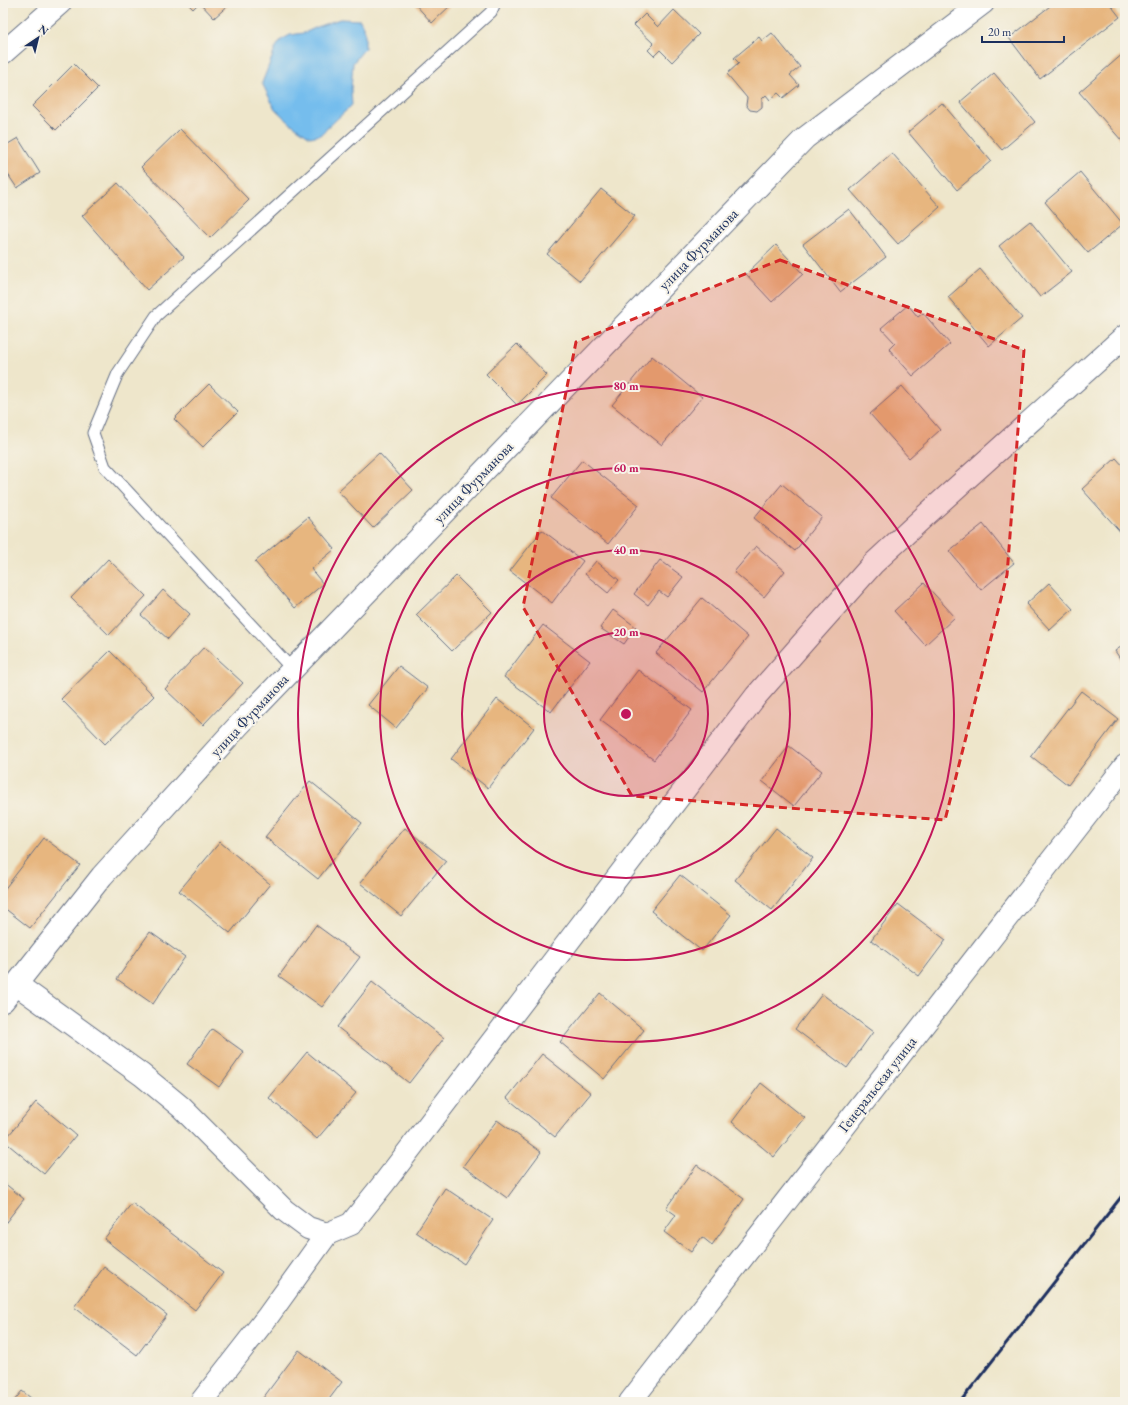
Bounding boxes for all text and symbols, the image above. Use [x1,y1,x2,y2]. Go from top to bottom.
north arrow [18,18,58,58]
scale bar [982,18,1064,44]
text: N [36,22,51,38]
text: 20 m [988,24,1012,40]
street label: улица Фурманова [654,204,742,294]
text: 80 m [613,378,639,394]
street label: улица Фурманова [429,437,517,527]
text: 60 m [613,460,639,476]
text: 40 m [613,542,639,558]
text: 20 m [613,624,639,640]
street label: улица Фурманова [206,670,292,760]
centre of rings [619,707,633,721]
street label: Генеральская улица [834,1032,920,1136]

